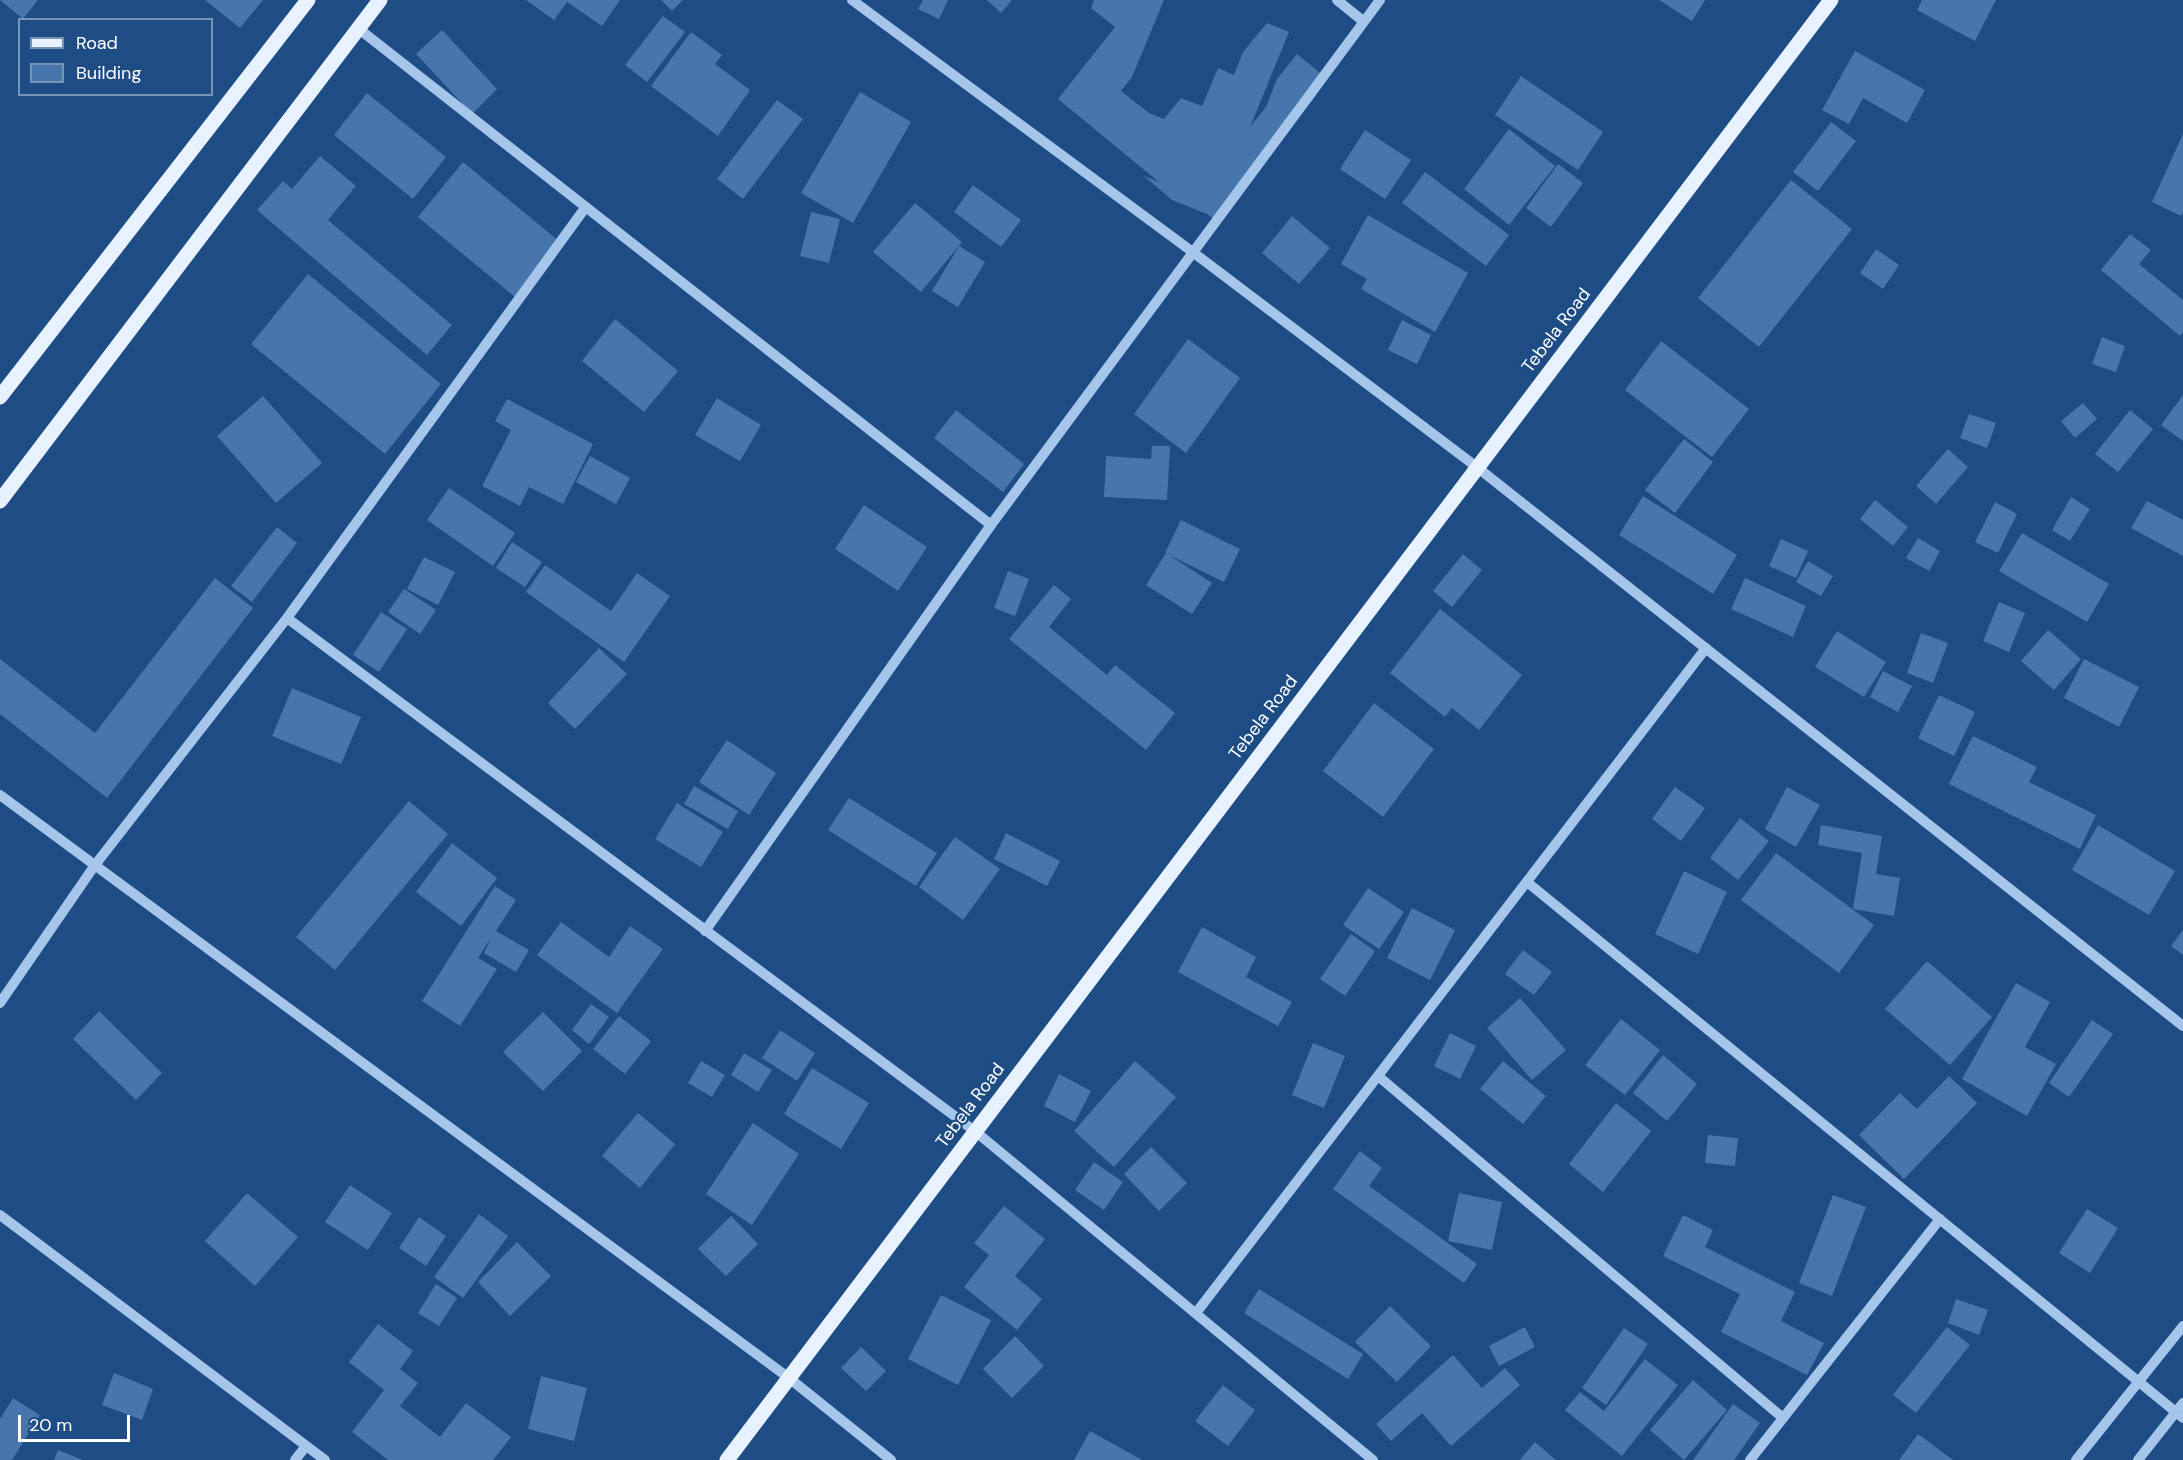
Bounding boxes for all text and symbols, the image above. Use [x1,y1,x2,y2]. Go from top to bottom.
legend [18,18,213,96]
text: Road [76,31,118,55]
text: Building [76,61,141,85]
street label: Tebela Road [1518,284,1596,378]
street label: Tebela Road [1225,671,1303,765]
street label: Tebela Road [932,1059,1010,1153]
scale bar [21,1403,134,1441]
text: 20 m [29,1413,72,1437]

